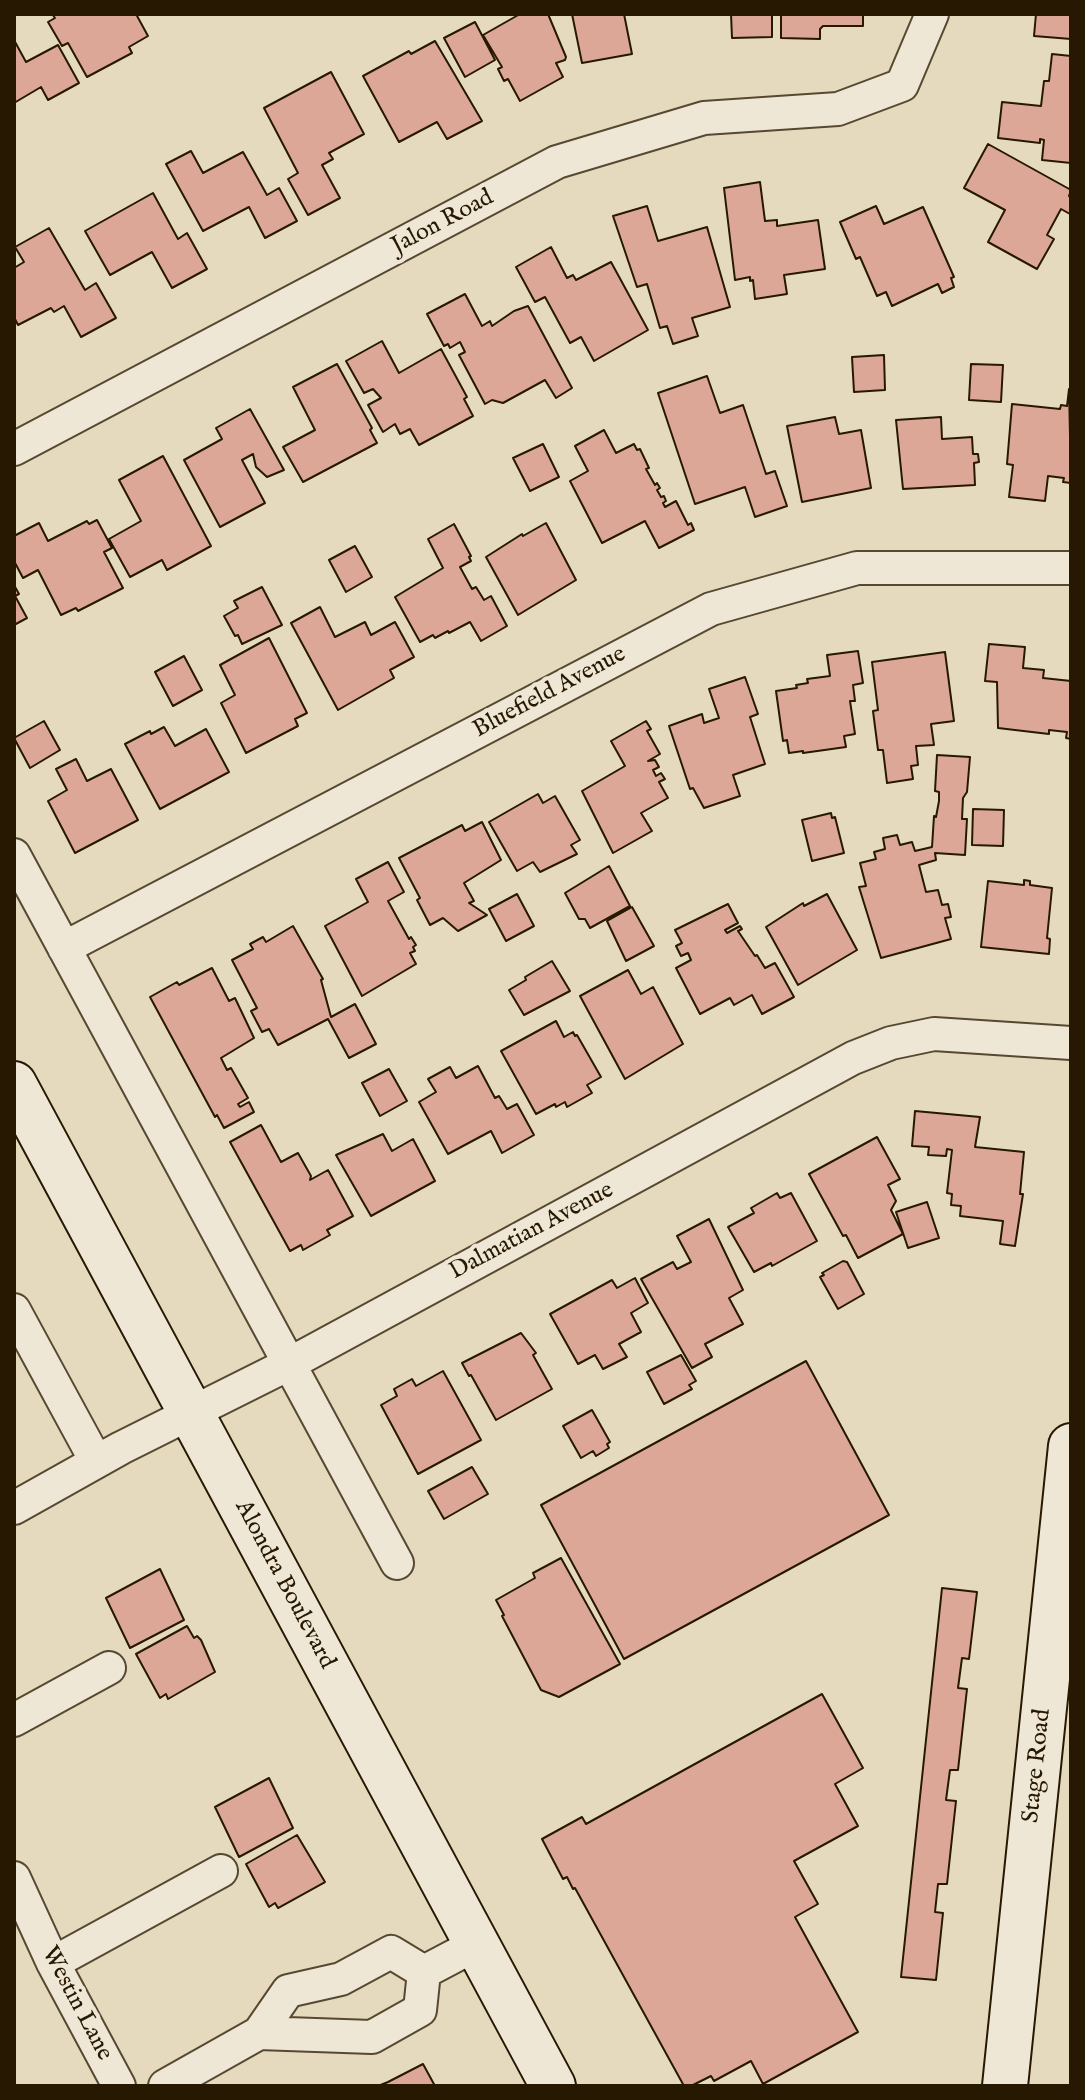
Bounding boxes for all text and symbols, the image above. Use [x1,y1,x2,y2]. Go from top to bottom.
street label: Jalon Road [387,184,499,262]
street label: Bluefield Avenue [469,641,631,745]
street label: Dalmatian Avenue [445,1177,619,1287]
street label: Alondra Boulevard [227,1496,341,1674]
street label: Stage Road [1018,1708,1058,1824]
street label: Westin Lane [34,1942,118,2066]

